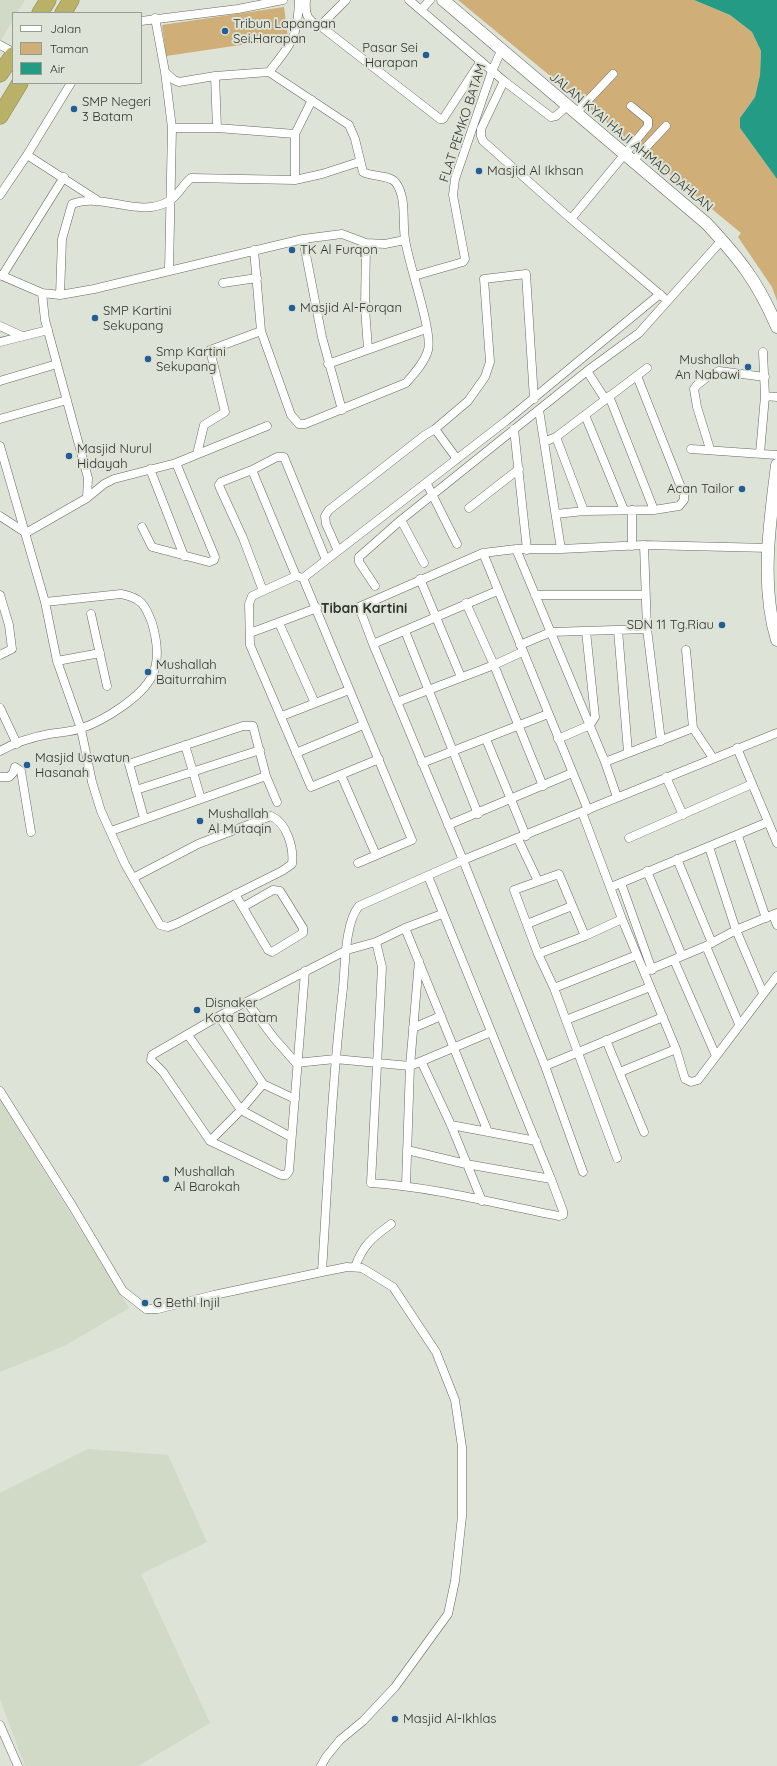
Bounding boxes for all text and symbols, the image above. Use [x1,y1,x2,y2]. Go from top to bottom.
legend [12,12,142,84]
place label: Tribun Lapangan Sei.Harapan [233,16,336,47]
text: Jalan [50,21,81,36]
marker: Tribun Lapangan Sei.Harapan [220,26,230,36]
place label: Pasar Sei Harapan [362,40,418,71]
text: Taman [50,41,88,56]
marker: Pasar Sei Harapan [421,50,431,60]
text: Air [50,61,65,76]
street label: FLAT PEMKO BATAM [436,62,490,184]
street label: JALAN KYAI HAJI AHMAD DAHLAN [546,69,716,215]
place label: SMP Negeri 3 Batam [82,94,151,125]
marker: SMP Negeri 3 Batam [69,104,79,114]
place label: Masjid Al Ikhsan [487,163,584,179]
marker: Masjid Al Ikhsan [474,166,484,176]
place label: TK Al Furqon [300,242,378,258]
marker: TK Al Furqon [287,245,297,255]
place label: Masjid Al-Forqan [300,300,402,316]
place label: SMP Kartini Sekupang [103,303,171,334]
marker: Masjid Al-Forqan [287,303,297,313]
marker: SMP Kartini Sekupang [90,313,100,323]
place label: Smp Kartini Sekupang [156,344,226,375]
place label: Mushallah An Nabawi [675,352,740,383]
marker: Smp Kartini Sekupang [143,354,153,364]
marker: Mushallah An Nabawi [743,362,753,372]
place label: Masjid Nurul Hidayah [77,441,152,472]
marker: Masjid Nurul Hidayah [64,451,74,461]
place label: Acan Tailor [667,481,734,497]
marker: Acan Tailor [737,484,747,494]
district label: Tiban Kartini [321,601,407,617]
place label: SDN 11 Tg.Riau [627,617,714,633]
marker: SDN 11 Tg.Riau [717,620,727,630]
place label: Mushallah Baiturrahim [156,657,227,688]
marker: Mushallah Baiturrahim [143,667,153,677]
place label: Masjid Uswatun Hasanah [35,750,130,781]
marker: Masjid Uswatun Hasanah [22,760,32,770]
place label: Mushallah Al Mutaqin [208,806,272,837]
marker: Mushallah Al Mutaqin [195,816,205,826]
place label: Disnaker Kota Batam [205,995,278,1026]
marker: Disnaker Kota Batam [192,1005,202,1015]
place label: Mushallah Al Barokah [174,1164,240,1195]
marker: Mushallah Al Barokah [161,1174,171,1184]
place label: G Bethl Injil [153,1295,220,1311]
marker: G Bethl Injil [140,1298,150,1308]
place label: Masjid Al-Ikhlas [403,1711,496,1727]
marker: Masjid Al-Ikhlas [390,1714,400,1724]

